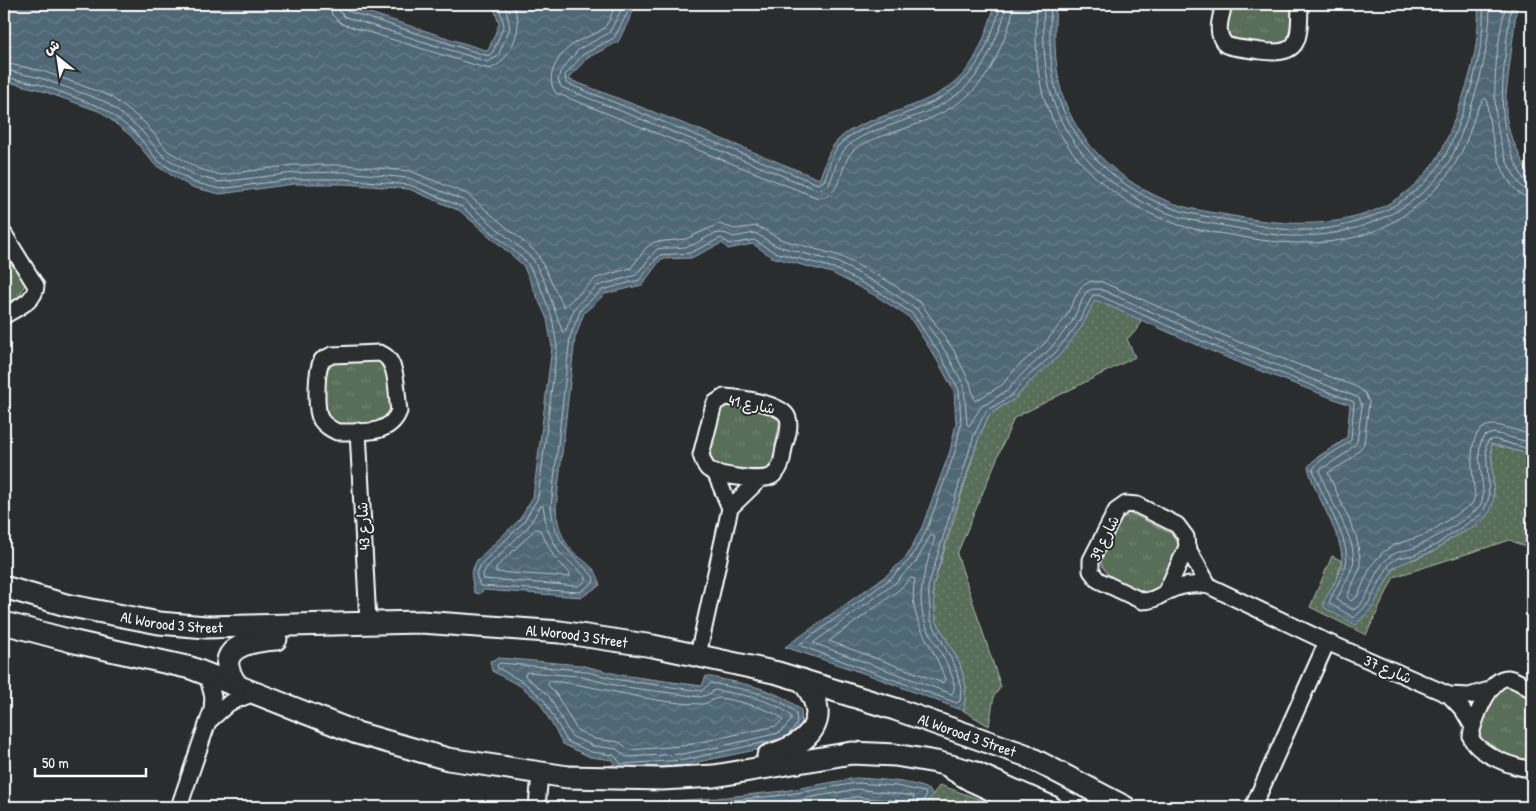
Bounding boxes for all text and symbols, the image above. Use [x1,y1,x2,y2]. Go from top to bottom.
north arrow [32,32,82,82]
text: ش [40,34,63,58]
street label: شارع 41 [727,389,777,419]
street label: شارع 43 [351,501,375,551]
street label: شارع 39 [1084,512,1124,564]
street label: Al Worood 3 Street [119,605,224,638]
street label: Al Worood 3 Street [525,619,630,653]
street label: شارع 37 [1361,650,1415,688]
street label: Al Worood 3 Street [916,708,1020,762]
scale bar [35,746,146,778]
text: 50 m [42,752,69,773]

